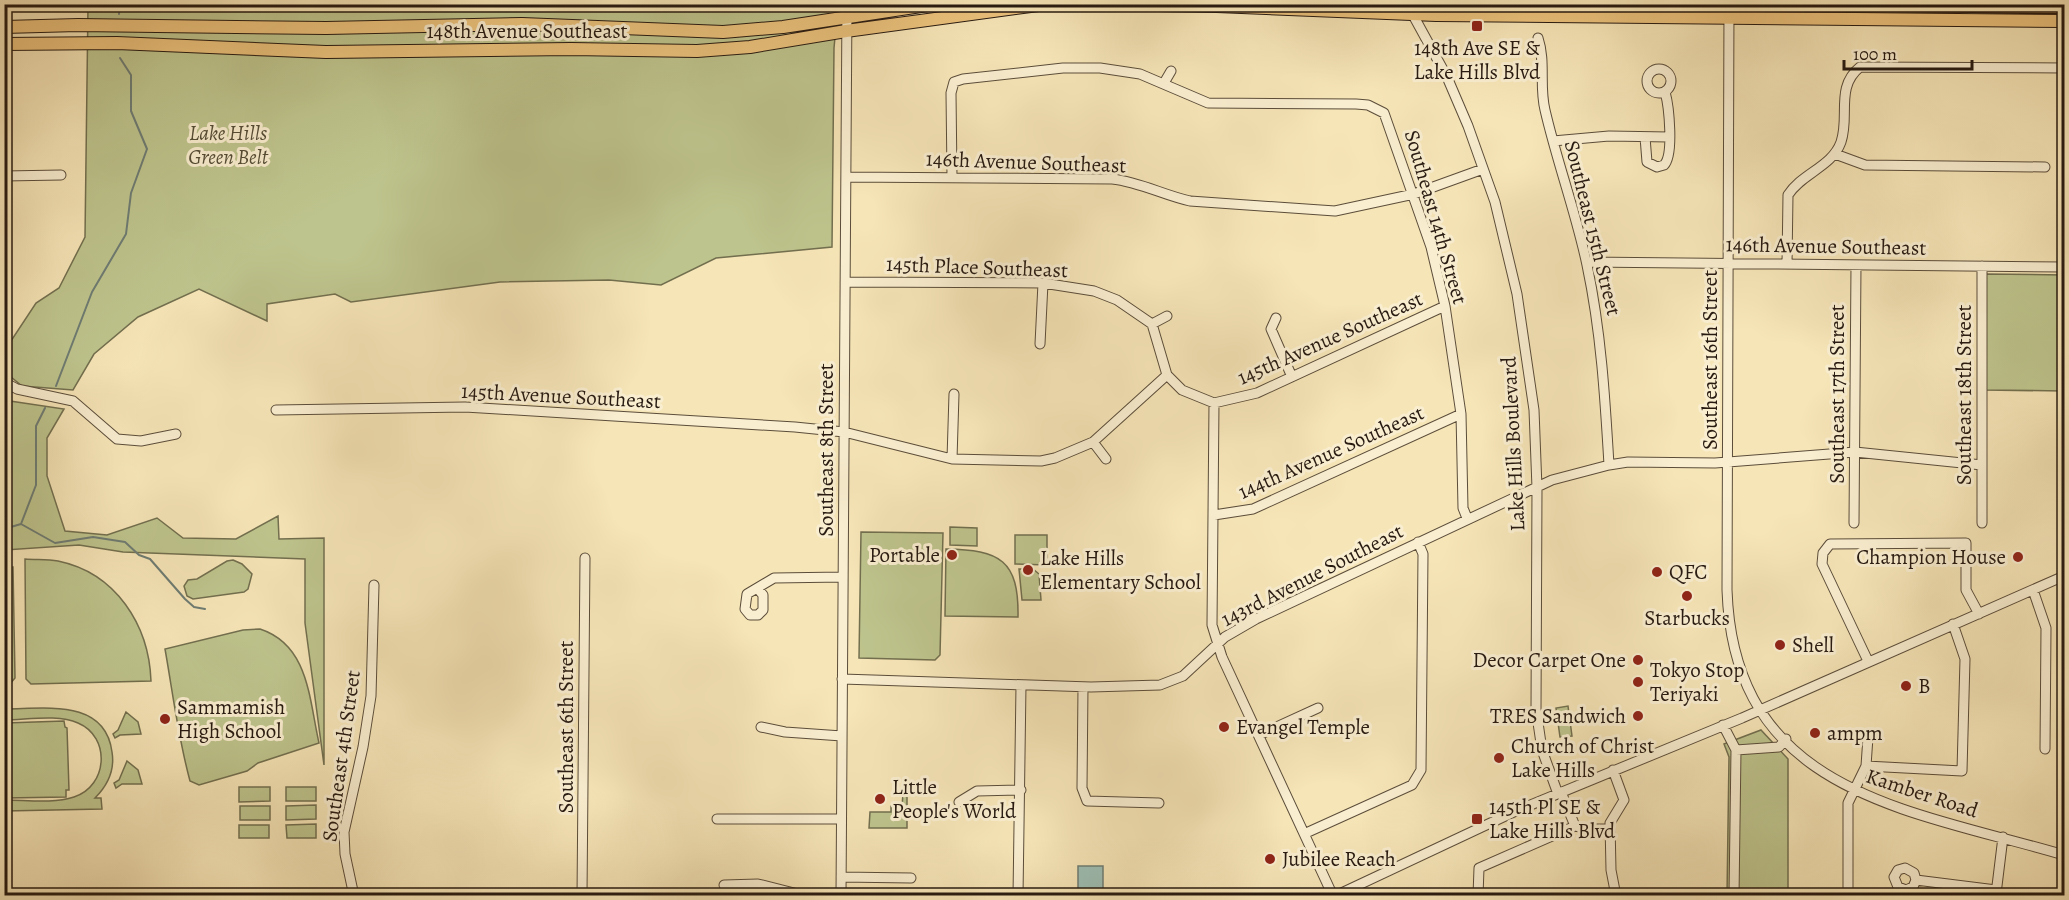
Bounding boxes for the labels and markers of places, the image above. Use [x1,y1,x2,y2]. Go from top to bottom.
marker: 148th Ave SE & Lake Hills Blvd [1470,19,1484,33]
place label: 148th Ave SE & Lake Hills Blvd [1414,34,1541,86]
place label: Portable [869,541,940,569]
place label: Champion House [1856,543,2006,571]
place label: Lake Hills Elementary School [1040,544,1201,596]
marker: Portable [945,548,959,562]
marker: Champion House [2011,550,2025,564]
place label: QFC [1669,558,1707,586]
marker: Lake Hills Elementary School [1021,563,1035,577]
marker: QFC [1650,565,1664,579]
marker: Starbucks [1680,589,1694,603]
place label: Starbucks [1644,604,1730,632]
place label: Shell [1792,631,1834,659]
marker: Shell [1773,638,1787,652]
place label: Decor Carpet One [1473,646,1626,674]
marker: Decor Carpet One [1631,653,1645,667]
place label: Tokyo Stop Teriyaki [1650,656,1744,708]
place label: B [1918,672,1931,700]
marker: Tokyo Stop Teriyaki [1631,675,1645,689]
marker: B [1899,679,1913,693]
place label: Sammamish High School [177,693,285,745]
place label: TRES Sandwich [1490,702,1626,730]
marker: TRES Sandwich [1631,709,1645,723]
marker: Sammamish High School [158,712,172,726]
place label: Evangel Temple [1236,713,1370,741]
place label: ampm [1827,719,1883,747]
marker: Evangel Temple [1217,720,1231,734]
marker: ampm [1808,726,1822,740]
place label: Church of Christ Lake Hills [1511,732,1654,784]
marker: Church of Christ Lake Hills [1492,751,1506,765]
place label: Little People's World [892,773,1017,825]
marker: Little People's World [873,792,887,806]
place label: 145th Pl SE & Lake Hills Blvd [1489,793,1616,845]
marker: 145th Pl SE & Lake Hills Blvd [1470,812,1484,826]
place label: Jubilee Reach [1282,845,1396,873]
marker: Jubilee Reach [1263,852,1277,866]

